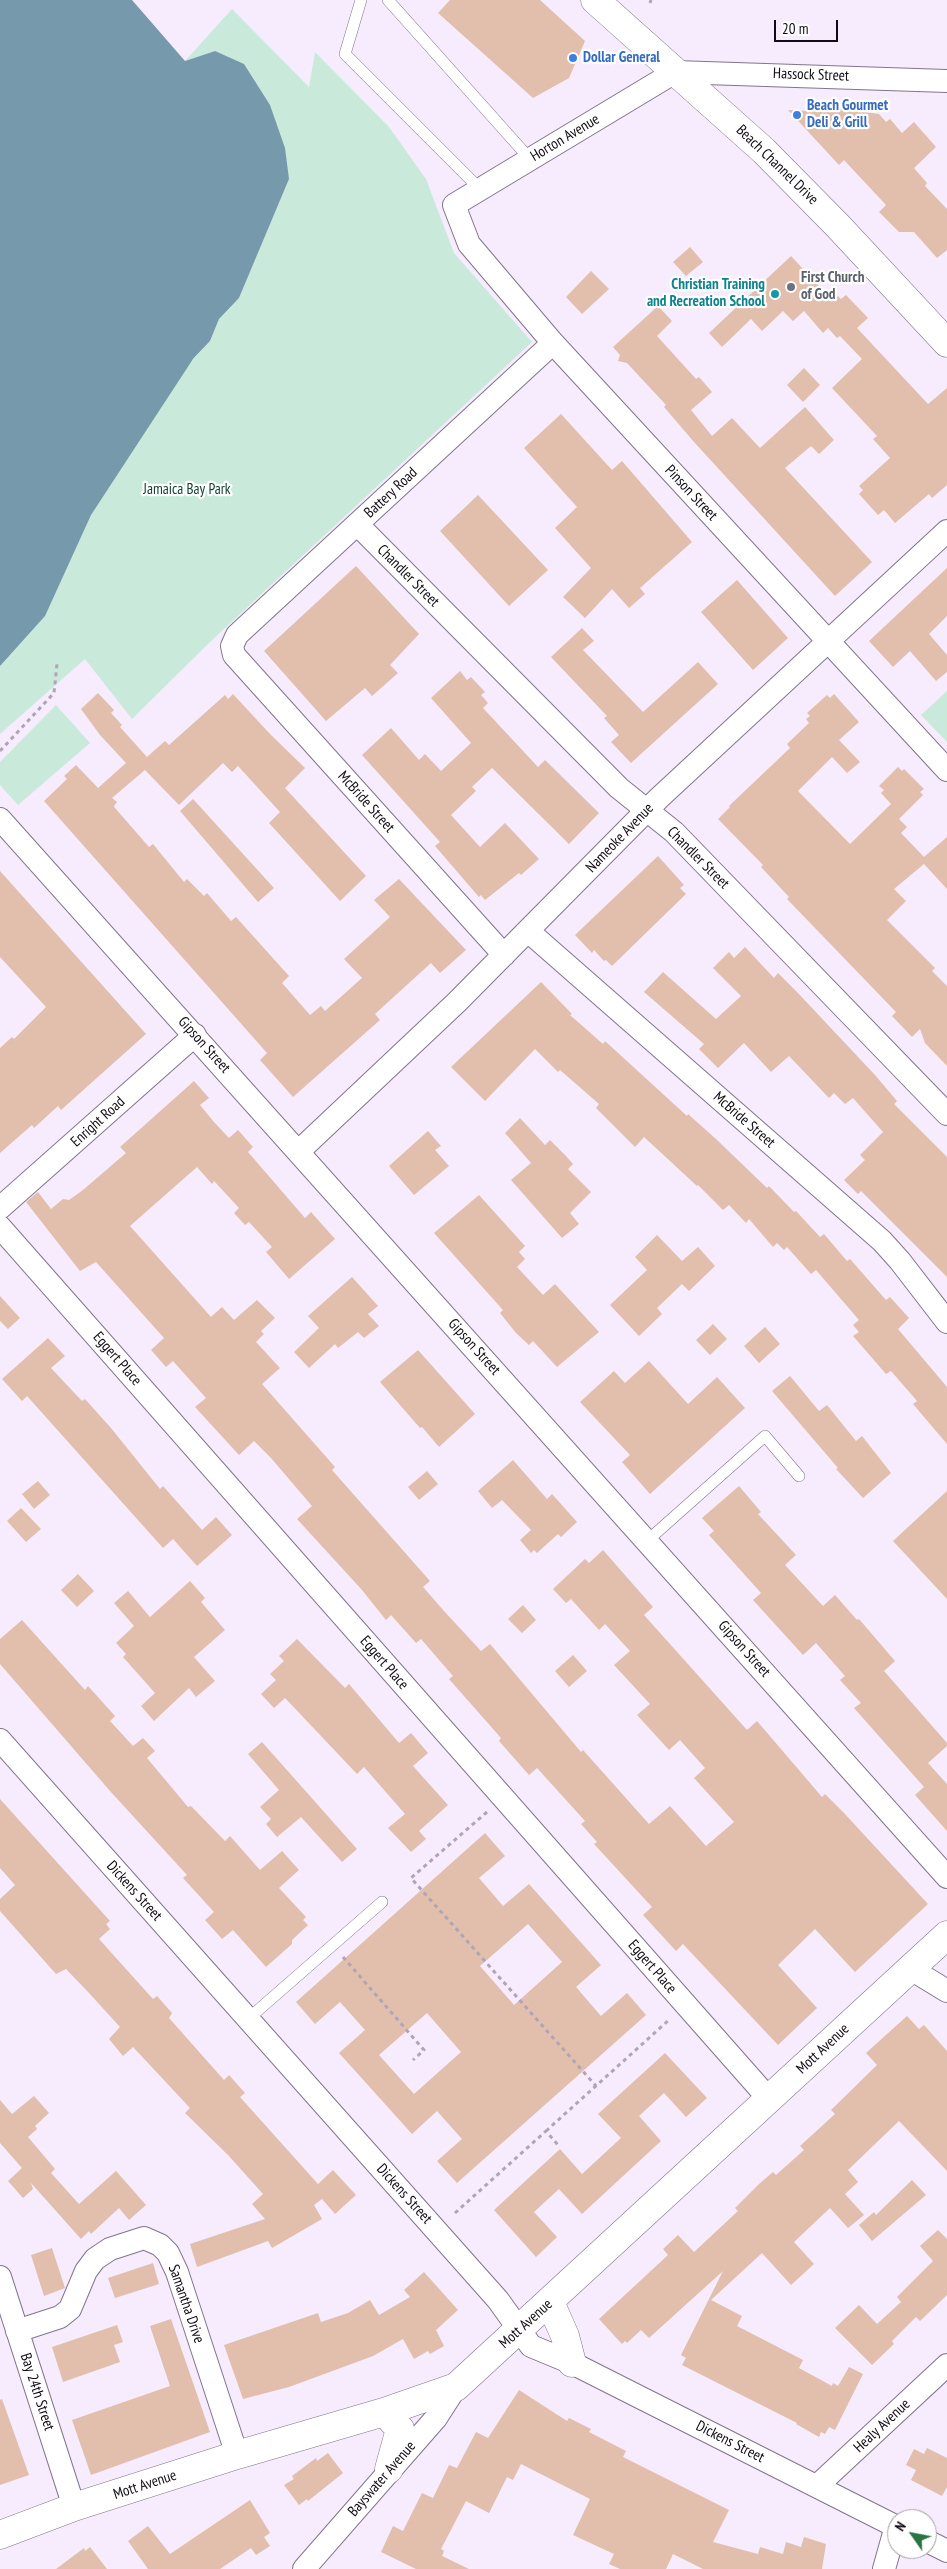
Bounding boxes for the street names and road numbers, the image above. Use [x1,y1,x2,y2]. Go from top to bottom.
street label: Hassock Street [773,65,849,85]
street label: Horton Avenue [527,110,603,166]
street label: Beach Channel Drive [732,121,822,209]
street label: Pinson Street [661,462,721,524]
street label: Battery Road [361,464,421,522]
street label: Chandler Street [373,541,443,611]
street label: McBride Street [334,768,398,836]
street label: Nameoke Avenue [582,800,658,876]
street label: Chandler Street [663,823,733,893]
street label: Gipson Street [174,1013,234,1077]
street label: McBride Street [709,1088,779,1152]
street label: Enright Road [67,1093,129,1151]
street label: Gipson Street [444,1315,504,1379]
street label: Eggert Place [89,1329,145,1389]
street label: Gipson Street [714,1617,774,1681]
street label: Eggert Place [356,1633,412,1693]
street label: Dickens Street [102,1857,166,1925]
street label: Eggert Place [624,1937,680,1997]
street label: Mott Avenue [793,2020,853,2078]
street label: Dickens Street [372,2160,436,2228]
street label: Samantha Drive [164,2262,208,2346]
street label: Mott Avenue [496,2295,556,2353]
street label: Bay 24th Street [16,2351,58,2433]
street label: Healy Avenue [850,2395,914,2457]
street label: Dickens Street [693,2417,767,2467]
street label: Bayswater Avenue [344,2438,420,2520]
street label: Mott Avenue [111,2466,179,2504]

